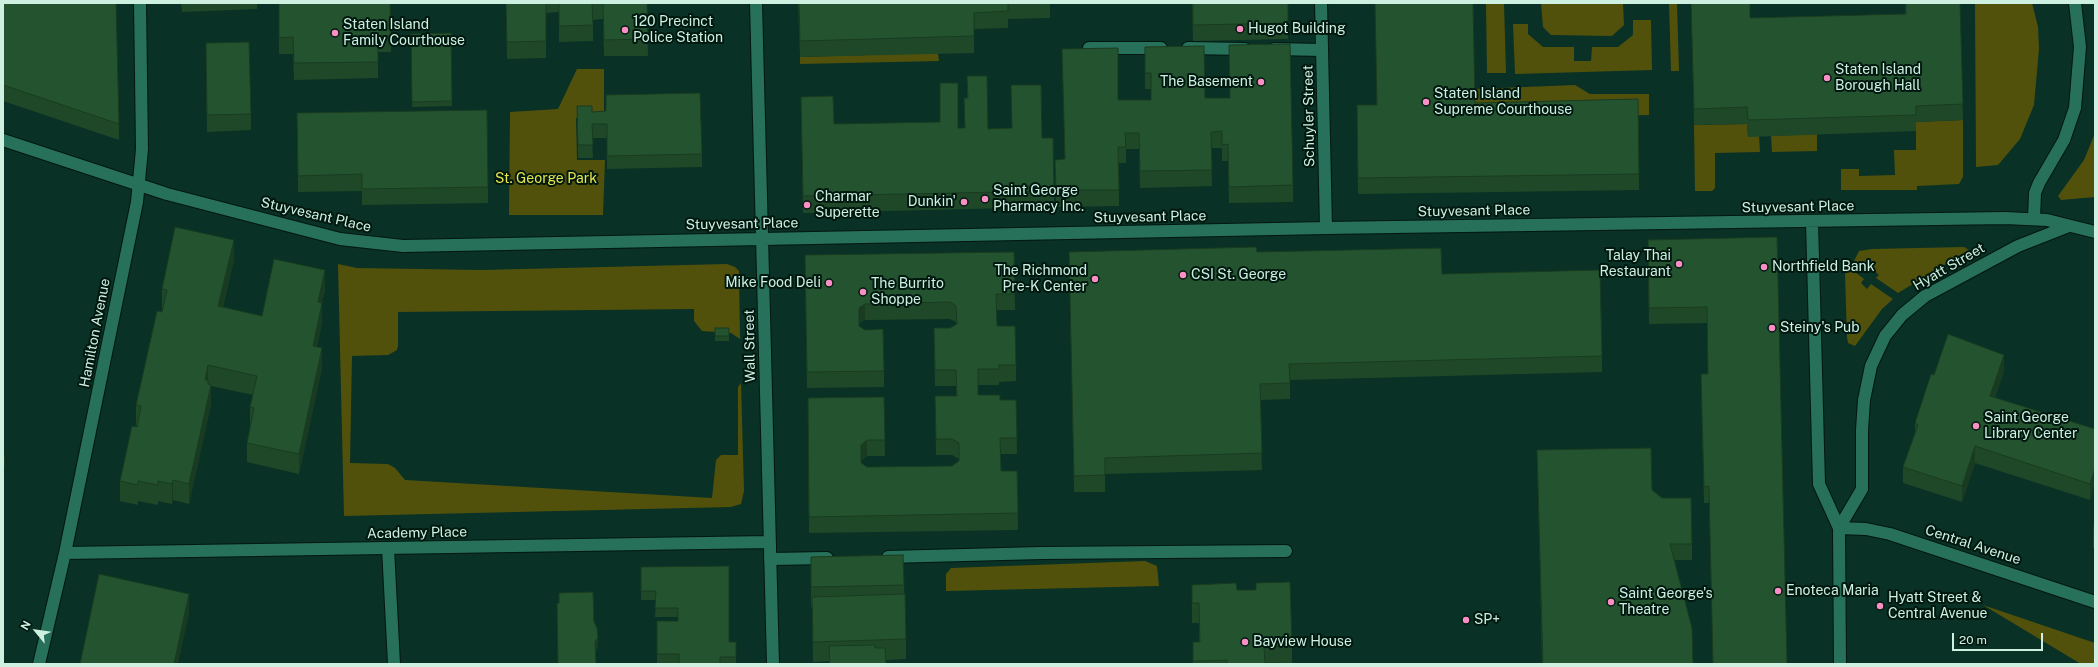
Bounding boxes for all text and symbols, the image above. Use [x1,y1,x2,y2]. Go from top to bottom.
place label: 120 Precinct Police Station [633,14,723,46]
place label: Staten Island Family Courthouse [343,17,465,50]
place label: Hugot Building [1248,21,1346,37]
marker: Hugot Building [1235,24,1245,34]
marker: 120 Precinct Police Station [620,25,630,35]
marker: Staten Island Family Courthouse [330,28,340,38]
place label: Staten Island Borough Hall [1835,62,1921,94]
street label: Schuyler Street [1300,65,1318,167]
marker: Staten Island Borough Hall [1822,73,1832,83]
place label: The Basement [1160,74,1253,90]
marker: The Basement [1256,77,1266,87]
place label: Staten Island Supreme Courthouse [1434,86,1572,118]
marker: Staten Island Supreme Courthouse [1421,97,1431,107]
park label: St. George Park [495,171,597,187]
place label: Saint George Pharmacy Inc. [993,183,1084,216]
place label: Charmar Superette [815,189,880,222]
street label: Stuyvesant Place [259,194,373,236]
place label: Dunkin' [908,194,956,210]
marker: Saint George Pharmacy Inc. [980,194,990,204]
marker: Dunkin' [959,197,969,207]
street label: Stuyvesant Place [1741,198,1855,216]
marker: Charmar Superette [802,200,812,210]
street label: Stuyvesant Place [1417,202,1531,220]
street label: Stuyvesant Place [1093,208,1207,226]
street label: Stuyvesant Place [685,215,799,233]
street label: Hyatt Street [1910,240,1988,294]
place label: Talay Thai Restaurant [1599,248,1671,280]
marker: Talay Thai Restaurant [1674,259,1684,269]
place label: Northfield Bank [1772,259,1875,275]
marker: Northfield Bank [1759,262,1769,272]
place label: The Richmond Pre-K Center [994,263,1087,296]
place label: CSI St. George [1191,267,1286,283]
marker: CSI St. George [1178,270,1188,280]
marker: The Richmond Pre-K Center [1090,274,1100,284]
place label: Mike Food Deli [725,275,821,291]
place label: The Burrito Shoppe [871,276,944,308]
street label: Hamilton Avenue [76,277,114,389]
marker: Mike Food Deli [824,278,834,288]
marker: The Burrito Shoppe [858,287,868,297]
street label: Wall Street [741,309,759,383]
place label: Steiny's Pub [1780,320,1860,336]
marker: Steiny's Pub [1767,323,1777,333]
place label: Saint George Library Center [1984,410,2077,442]
marker: Saint George Library Center [1971,421,1981,431]
street label: Central Avenue [1923,522,2023,568]
street label: Academy Place [367,524,467,542]
place label: Enoteca Maria [1786,583,1879,599]
place label: Saint George's Theatre [1619,586,1713,618]
marker: Enoteca Maria [1773,586,1783,596]
place label: Hyatt Street & Central Avenue [1888,590,1987,622]
marker: Saint George's Theatre [1606,597,1616,607]
marker: Hyatt Street & Central Avenue [1875,601,1885,611]
north arrow [16,611,56,651]
place label: SP+ [1474,612,1500,628]
marker: SP+ [1461,615,1471,625]
text: N [18,619,33,632]
scale bar [1954,625,2045,651]
text: 20 m [1959,633,1987,647]
place label: Bayview House [1253,634,1352,650]
marker: Bayview House [1240,637,1250,647]

